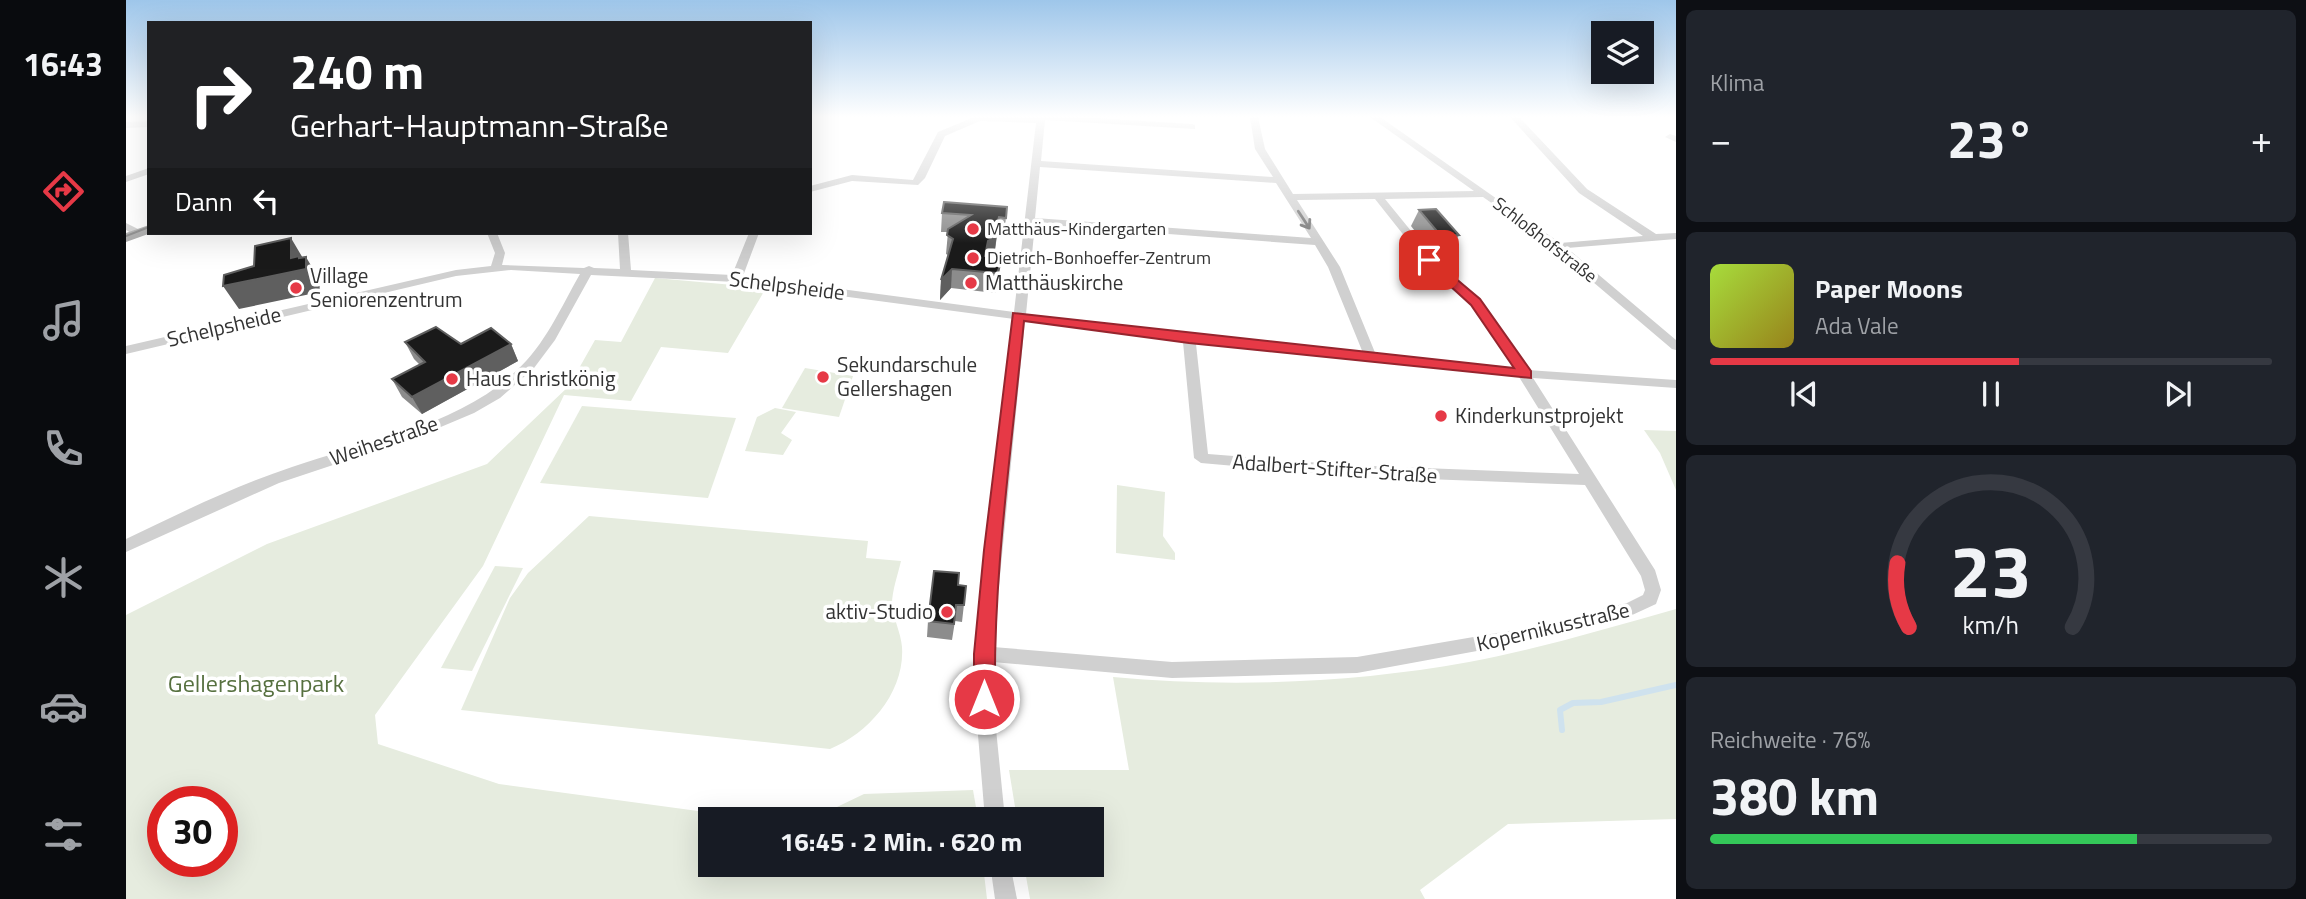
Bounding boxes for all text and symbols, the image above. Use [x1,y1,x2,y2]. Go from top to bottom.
map controls [1591,21,1654,84]
button: layers [1591,21,1654,84]
text: 240 m [290,33,424,108]
text: 16:43 [23,40,103,88]
icon: right [175,49,266,140]
text: Klima [1710,65,1764,100]
text: 23° [1947,99,2035,178]
text: Gerhart-Hauptmann-Straße [290,101,669,149]
text: − [1710,110,1731,168]
text: + [2251,110,2272,168]
icon: directions [39,167,88,216]
text: Dann [175,182,233,221]
icon: left [247,182,285,220]
street label: Schloßhofstraße [1487,190,1603,289]
one-way arrow [1297,210,1312,229]
place label: Matthäus-Kindergarten [987,215,1166,242]
marker: Matthäus-Kindergarten [965,221,981,237]
pin [1399,230,1459,290]
icon: arrive [1410,241,1448,279]
place label: Dietrich-Bonhoeffer-Zentrum [987,244,1211,271]
marker: Dietrich-Bonhoeffer-Zentrum [965,250,981,266]
place label: Village Seniorenzentrum [310,259,463,315]
street label: Schelpsheide [727,262,847,308]
place label: Matthäuskirche [985,266,1123,298]
text: Paper Moons [1815,269,1963,308]
marker: Matthäuskirche [963,275,979,291]
marker: Village Seniorenzentrum [288,280,304,296]
icon: music [39,296,88,345]
street label: Schelpsheide [164,297,284,355]
text: Ada Vale [1815,308,1899,343]
place label: Sekundarschule Gellershagen [837,348,977,404]
place label: Haus Christkönig [466,362,616,394]
marker: Sekundarschule Gellershagen [815,369,831,385]
marker: Haus Christkönig [444,371,460,387]
icon: previous [1785,375,1823,413]
icon: pause [1972,375,2010,413]
icon: next [2159,375,2197,413]
place label: Kinderkunstprojekt [1455,399,1624,431]
street label: Weihestraße [325,407,442,474]
marker: Kinderkunstprojekt [1433,408,1449,424]
icon: phone [39,424,88,473]
street label: Adalbert-Stifter-Straße [1232,445,1439,491]
text: 23 [1950,515,2032,625]
icon: climate [39,553,88,602]
street label: Kopernikusstraße [1473,593,1632,659]
place label: aktiv-Studio [825,595,933,627]
marker: aktiv-Studio [939,604,955,620]
text: km/h [1963,605,2019,643]
position arrow [947,662,1021,736]
park label: Gellershagenpark [168,665,345,701]
icon: car [39,682,88,731]
text: Reichweite · 76% [1710,722,1870,757]
text: 380 km [1710,756,1879,835]
speed limit sign: 30 [147,786,238,877]
icon: filters [39,810,88,859]
text: 16:45 · 2 Min. · 620 m [780,822,1022,861]

